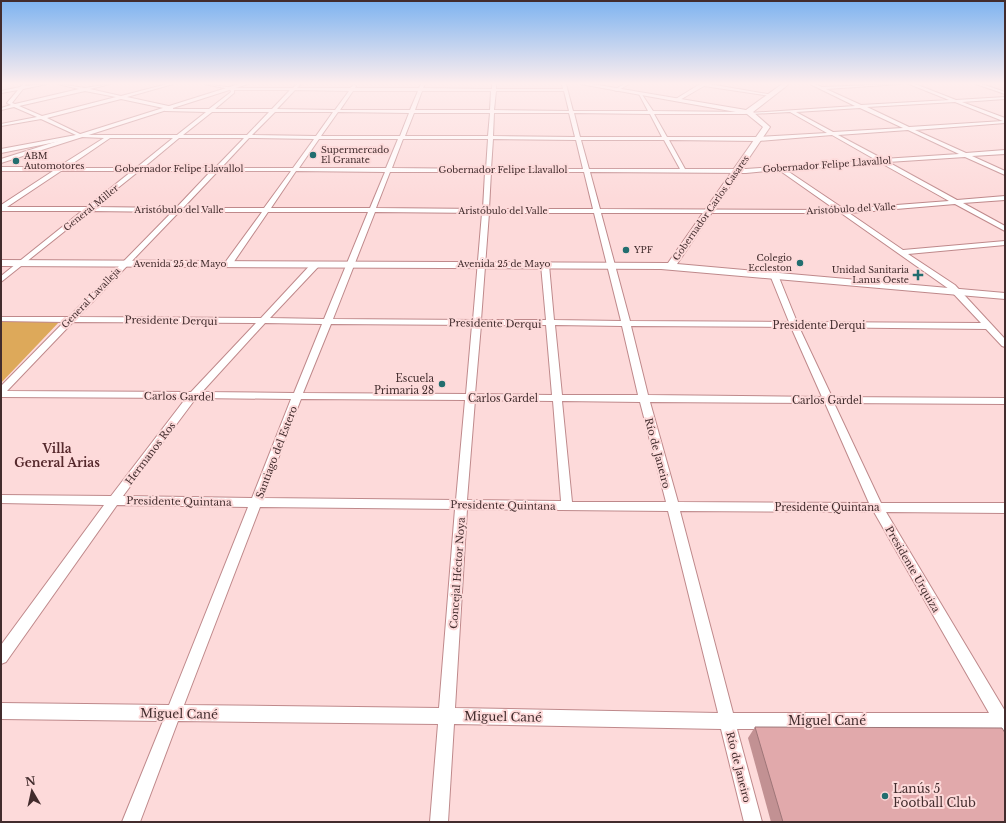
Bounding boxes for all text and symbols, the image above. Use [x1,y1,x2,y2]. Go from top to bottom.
place label: Supermercado El Granate [321,144,389,165]
place label: ABM Automotores [23,150,84,171]
marker: Supermercado El Granate [308,150,318,160]
street label: Gobernador Carlos Casares [670,153,751,262]
street label: Gobernador Felipe Llavallol [762,155,892,174]
marker: ABM Automotores [11,156,21,166]
street label: Gobernador Felipe Llavallol [115,163,243,174]
street label: Gobernador Felipe Llavallol [439,164,567,175]
street label: General Miller [61,182,121,233]
street label: Aristóbulo del Valle [805,201,896,216]
street label: Aristóbulo del Valle [133,204,224,215]
street label: Aristóbulo del Valle [457,205,548,216]
place label: YPF [633,244,653,255]
marker: YPF [621,245,631,255]
place label: Colegio Eccleston [748,252,792,273]
street label: Avenida 25 de Mayo [133,258,227,269]
street label: Avenida 25 de Mayo [457,258,551,269]
marker: Colegio Eccleston [795,258,805,268]
place label: Unidad Sanitaria Lanus Oeste [832,264,909,285]
street label: General Lavalleja [59,265,122,330]
marker: Unidad Sanitaria Lanus Oeste [912,269,924,281]
street label: Presidente Derqui [124,313,218,328]
street label: Presidente Derqui [448,316,542,331]
street label: Presidente Derqui [773,319,866,332]
place label: Escuela Primaria 28 [374,372,434,397]
marker: Escuela Primaria 28 [437,379,447,389]
street label: Carlos Gardel [144,389,214,404]
street label: Carlos Gardel [468,392,538,405]
street label: Carlos Gardel [792,394,862,407]
street label: Santiago del Estero [253,404,300,500]
street label: Río de Janeiro [642,416,673,490]
street label: Hermanos Ros [122,419,179,487]
district label: Villa General Arias [14,441,100,470]
street label: Presidente Quintana [126,494,232,509]
street label: Presidente Quintana [450,498,556,513]
street label: Presidente Quintana [774,501,880,514]
street label: Concejal Héctor Noya [447,516,468,629]
street label: Presidente Urquiza [883,524,943,615]
street label: Miguel Cané [140,705,218,722]
street label: Miguel Cané [464,708,542,725]
street label: Miguel Cané [788,713,866,728]
street label: Río de Janeiro [723,730,754,804]
north arrow [12,771,52,811]
text: N [24,773,37,789]
place label: Lanús 5 Football Club [893,781,976,810]
marker: Lanús 5 Football Club [880,791,890,801]

